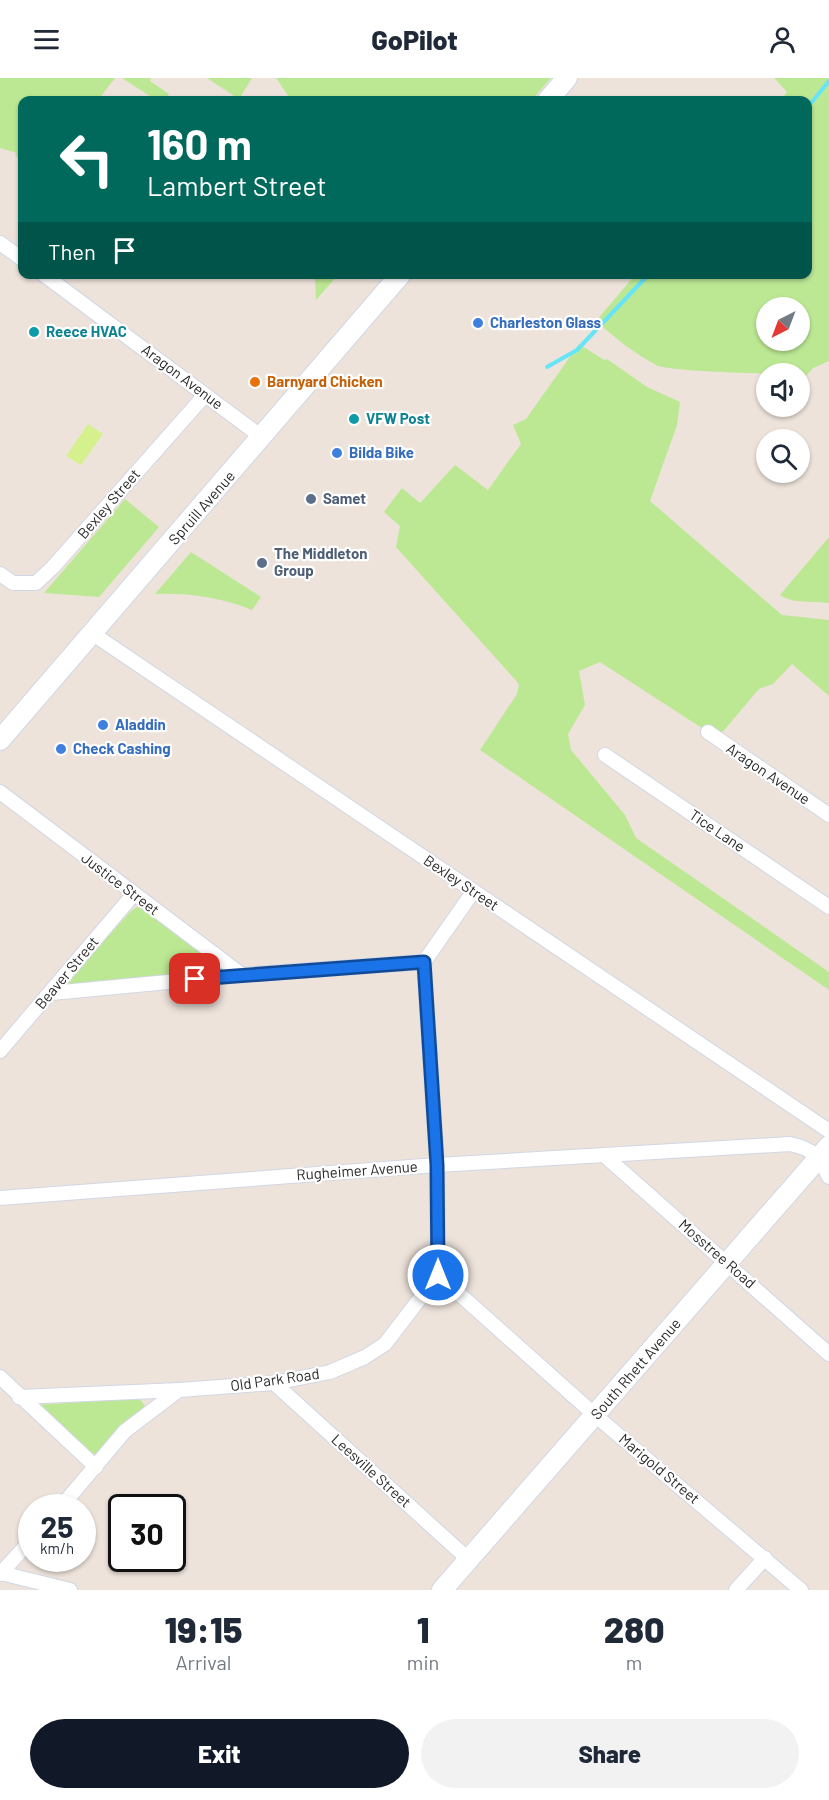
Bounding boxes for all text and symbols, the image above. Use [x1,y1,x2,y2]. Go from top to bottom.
icon: menu [30,23,63,56]
text: GoPilot [371,23,458,55]
icon: person [766,23,799,56]
text: 160 m [147,118,252,168]
icon: left [48,120,126,198]
text: Lambert Street [147,169,327,201]
icon: arrive [108,234,141,267]
text: Then [48,238,96,264]
north arrow [756,297,810,351]
map controls [756,297,810,483]
place label: Charleston Glass [490,313,602,331]
marker: Charleston Glass [471,316,485,330]
place label: Reece HVAC [46,322,127,340]
marker: Reece HVAC [27,325,41,339]
street label: Aragon Avenue [138,340,227,413]
button: sound [756,363,810,417]
place label: Barnyard Chicken [267,372,383,390]
marker: Barnyard Chicken [248,375,262,389]
place label: VFW Post [366,409,430,427]
marker: VFW Post [347,412,361,426]
button: search [756,429,810,483]
place label: Bilda Bike [349,443,414,461]
marker: Bilda Bike [330,446,344,460]
street label: Bexley Street [73,465,143,542]
street label: Spruill Avenue [164,467,238,548]
place label: Samet [323,489,366,507]
marker: Samet [304,492,318,506]
place label: The Middleton Group [274,544,367,579]
marker: The Middleton Group [255,556,269,570]
place label: Aladdin [115,715,166,733]
marker: Aladdin [96,718,110,732]
place label: Check Cashing [73,739,171,757]
street label: Aragon Avenue [723,739,814,808]
marker: Check Cashing [54,742,68,756]
street label: Tice Lane [686,805,749,855]
street label: Justice Street [78,848,163,918]
street label: Bexley Street [421,851,502,914]
street label: Beaver Street [31,932,102,1012]
pin [169,953,220,1004]
icon: arrive [178,962,211,995]
street label: Rugheimer Avenue [296,1157,418,1183]
street label: Mosstree Road [675,1215,760,1292]
position arrow [406,1243,470,1307]
street label: South Rhett Avenue [586,1314,684,1423]
street label: Old Park Road [229,1364,320,1394]
street label: Marigold Street [616,1429,704,1507]
street label: Leesville Street [328,1430,415,1511]
speed limit sign: 30 [108,1494,186,1572]
text: 25 [41,1508,73,1544]
text: km/h [40,1539,74,1557]
text: 19:15 [164,1607,242,1650]
text: 1 [417,1607,429,1650]
text: 280 [604,1607,665,1650]
text: Arrival [175,1650,231,1674]
text: min [407,1650,439,1674]
text: m [626,1650,642,1674]
button: Exit [30,1719,409,1788]
button: Share [421,1719,799,1788]

